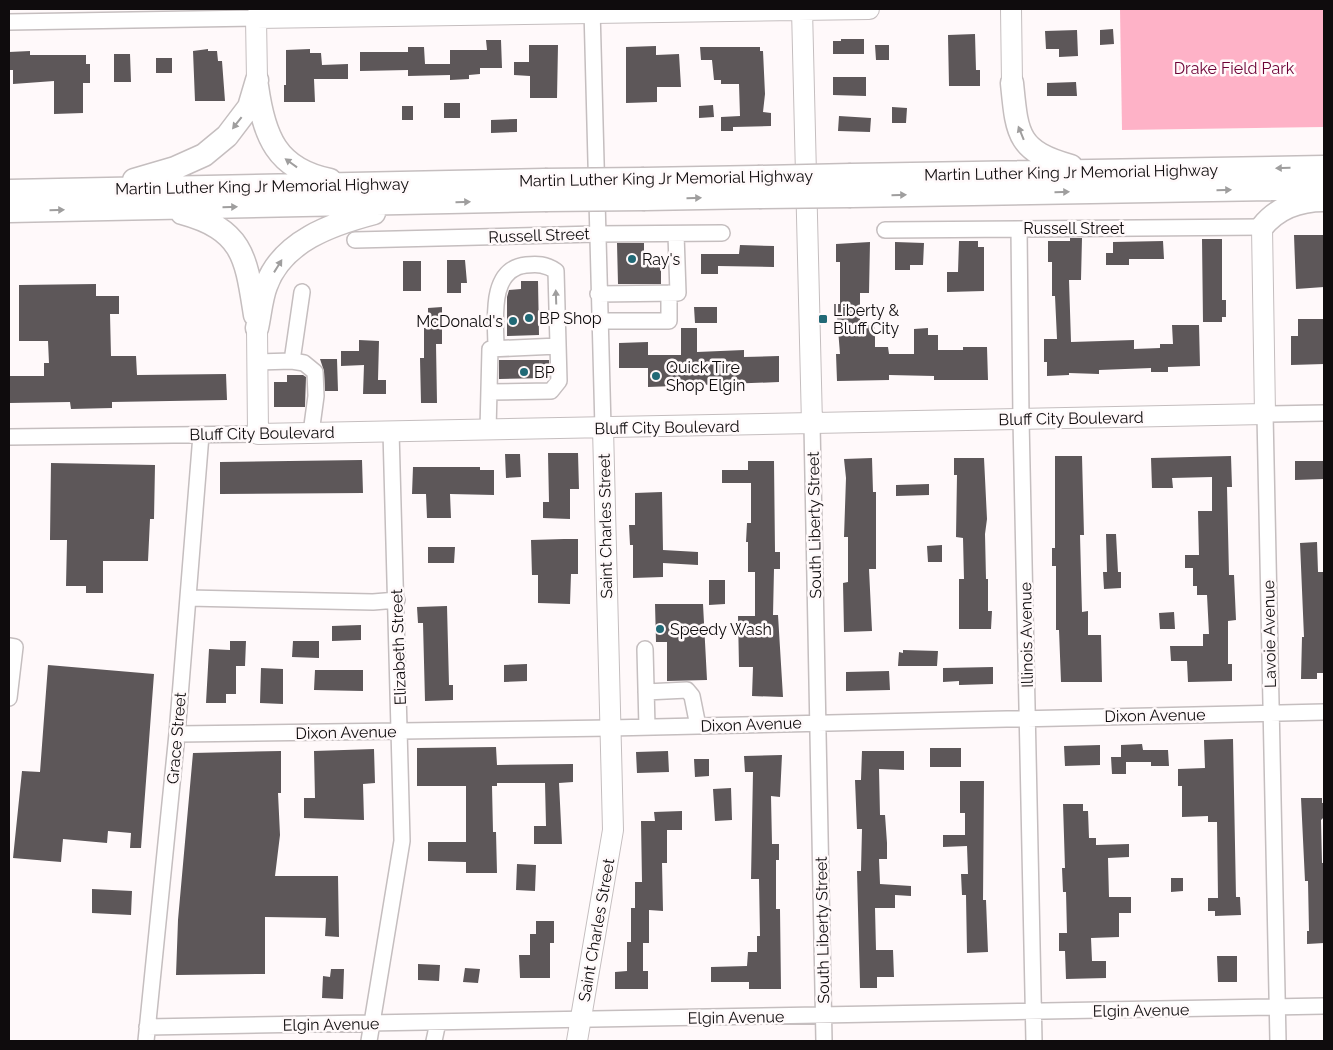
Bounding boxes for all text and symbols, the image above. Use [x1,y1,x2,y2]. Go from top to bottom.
park label: Drake Field Park [1174,59,1295,78]
one-way arrow [231,117,242,130]
one-way arrow [1016,126,1024,140]
one-way arrow [284,158,298,168]
street label: Martin Luther King Jr Memorial Highway [924,160,1218,185]
one-way arrow [1275,164,1291,172]
street label: Martin Luther King Jr Memorial Highway [519,166,813,191]
street label: Martin Luther King Jr Memorial Highway [115,174,409,199]
one-way arrow [1216,185,1232,193]
one-way arrow [1054,188,1070,196]
one-way arrow [892,191,908,199]
one-way arrow [686,194,702,202]
one-way arrow [455,198,471,206]
one-way arrow [223,203,239,211]
one-way arrow [50,206,66,214]
street label: Russell Street [1023,219,1125,238]
street label: Russell Street [488,224,591,247]
place label: Ray's [642,250,680,269]
marker: Ray's [626,253,638,265]
one-way arrow [273,260,282,273]
one-way arrow [552,289,560,305]
place label: Liberty & Bluff City [833,301,899,338]
place label: BP Shop [539,309,602,328]
place label: McDonald's [416,312,503,331]
marker: BP Shop [523,312,535,324]
marker: Liberty & Bluff City [817,313,829,325]
marker: McDonald's [507,315,519,327]
place label: Quick Tire Shop Elgin [666,358,745,395]
place label: BP [534,363,555,382]
marker: BP [518,366,530,378]
marker: Quick Tire Shop Elgin [650,370,662,382]
street label: Bluff City Boulevard [998,408,1144,429]
street label: Bluff City Boulevard [594,417,740,438]
street label: Bluff City Boulevard [189,423,335,444]
street label: South Liberty Street [804,451,825,599]
street label: Saint Charles Street [595,453,616,599]
street label: Lavoie Avenue [1259,580,1280,688]
street label: Illinois Avenue [1016,582,1037,688]
street label: Elizabeth Street [387,588,410,706]
place label: Speedy Wash [670,620,772,639]
marker: Speedy Wash [654,623,666,635]
street label: Grace Street [163,691,190,785]
street label: Dixon Avenue [1104,705,1206,726]
street label: Dixon Avenue [700,713,802,736]
street label: Dixon Avenue [295,722,397,743]
street label: Saint Charles Street [575,856,619,1003]
street label: South Liberty Street [812,856,833,1004]
street label: Elgin Avenue [1093,1000,1189,1021]
street label: Elgin Avenue [688,1007,784,1028]
street label: Elgin Avenue [283,1014,379,1035]

